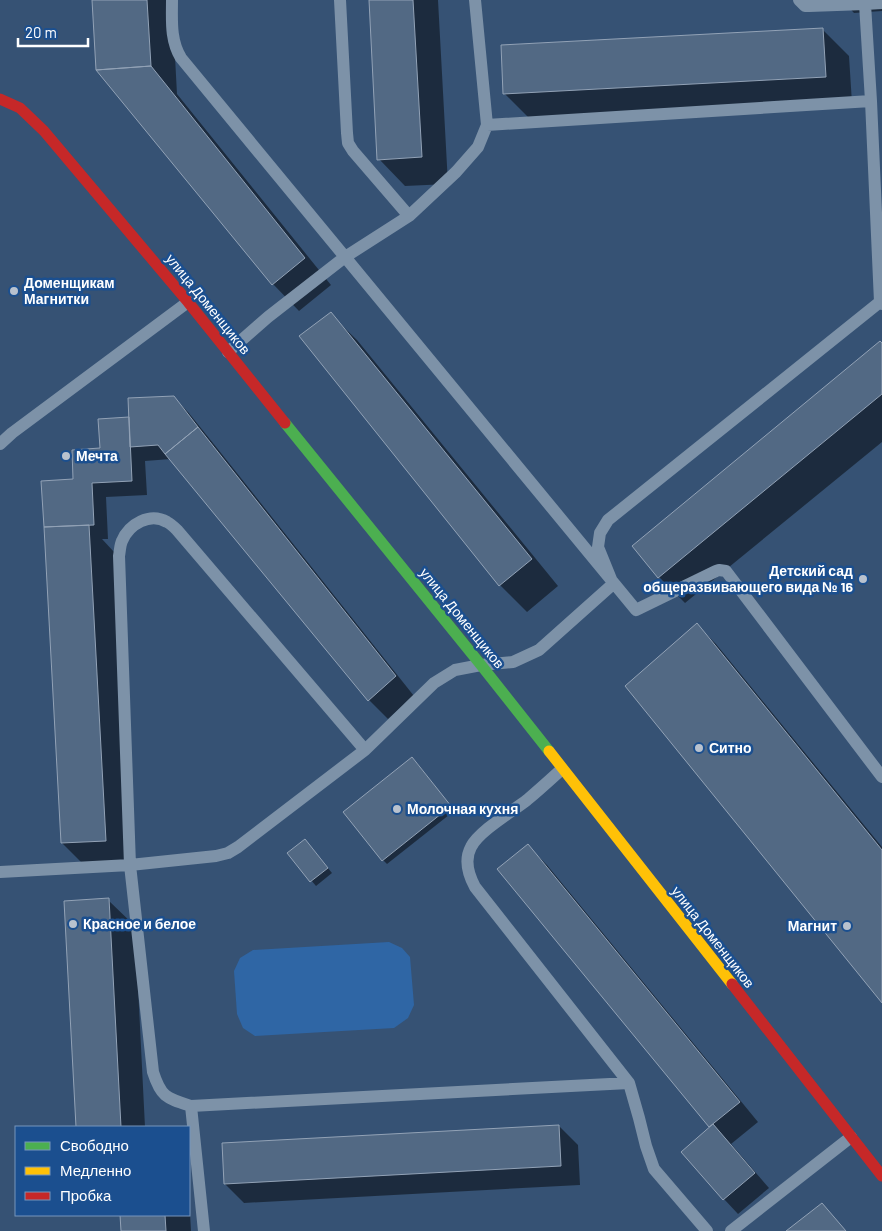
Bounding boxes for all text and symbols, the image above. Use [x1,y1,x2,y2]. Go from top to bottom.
scale bar [18,15,88,47]
text: 20 m [25,23,57,41]
street label: улица Доменщиков [163,250,254,357]
place label: Доменщикам Магнитки [24,274,115,307]
marker: Доменщикам Магнитки [8,285,20,297]
place label: Мечта [76,447,118,464]
marker: Мечта [60,450,72,462]
place label: Детский сад общеразвивающего вида № 16 [643,562,853,595]
street label: улица Доменщиков [417,564,508,671]
marker: Детский сад общеразвивающего вида № 16 [857,573,869,585]
place label: Ситно [709,739,752,756]
marker: Ситно [693,742,705,754]
place label: Молочная кухня [407,800,519,817]
marker: Молочная кухня [391,803,403,815]
street label: улица Доменщиков [668,882,758,991]
place label: Красное и белое [83,915,196,932]
place label: Магнит [788,917,837,934]
marker: Красное и белое [67,918,79,930]
marker: Магнит [841,920,853,932]
legend [15,1126,190,1216]
text: Свободно [60,1136,129,1154]
text: Медленно [60,1161,131,1179]
text: Пробка [60,1186,112,1204]

